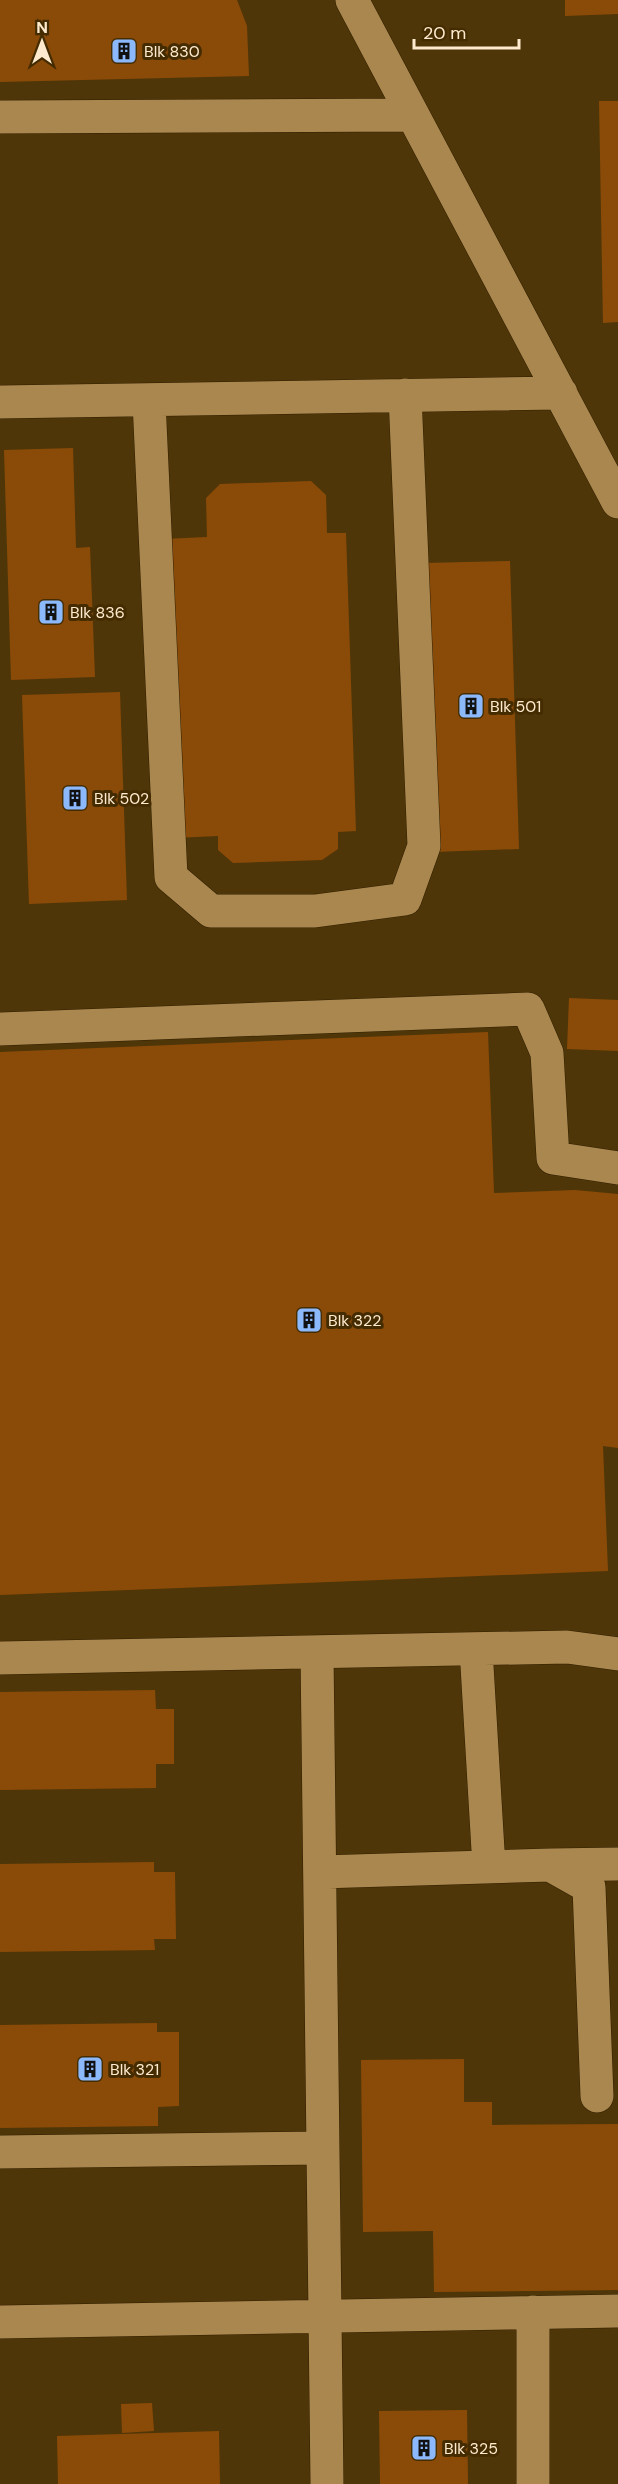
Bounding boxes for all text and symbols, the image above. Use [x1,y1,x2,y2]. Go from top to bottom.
north arrow [12,12,72,72]
scale bar [414,12,519,50]
text: N [36,17,48,38]
text: 20 m [423,21,466,45]
building icon: Blk 830 [109,36,139,66]
place label: Blk 830 [144,41,200,62]
building icon: Blk 836 [36,597,66,627]
place label: Blk 836 [70,602,125,623]
building icon: Blk 501 [456,691,486,721]
place label: Blk 501 [490,696,541,717]
building icon: Blk 502 [60,783,90,813]
place label: Blk 502 [94,788,149,809]
building icon: Blk 322 [294,1305,324,1335]
place label: Blk 322 [328,1310,381,1331]
building icon: Blk 321 [75,2054,105,2084]
place label: Blk 321 [110,2059,159,2080]
building icon: Blk 325 [409,2433,439,2463]
place label: Blk 325 [444,2438,498,2459]

